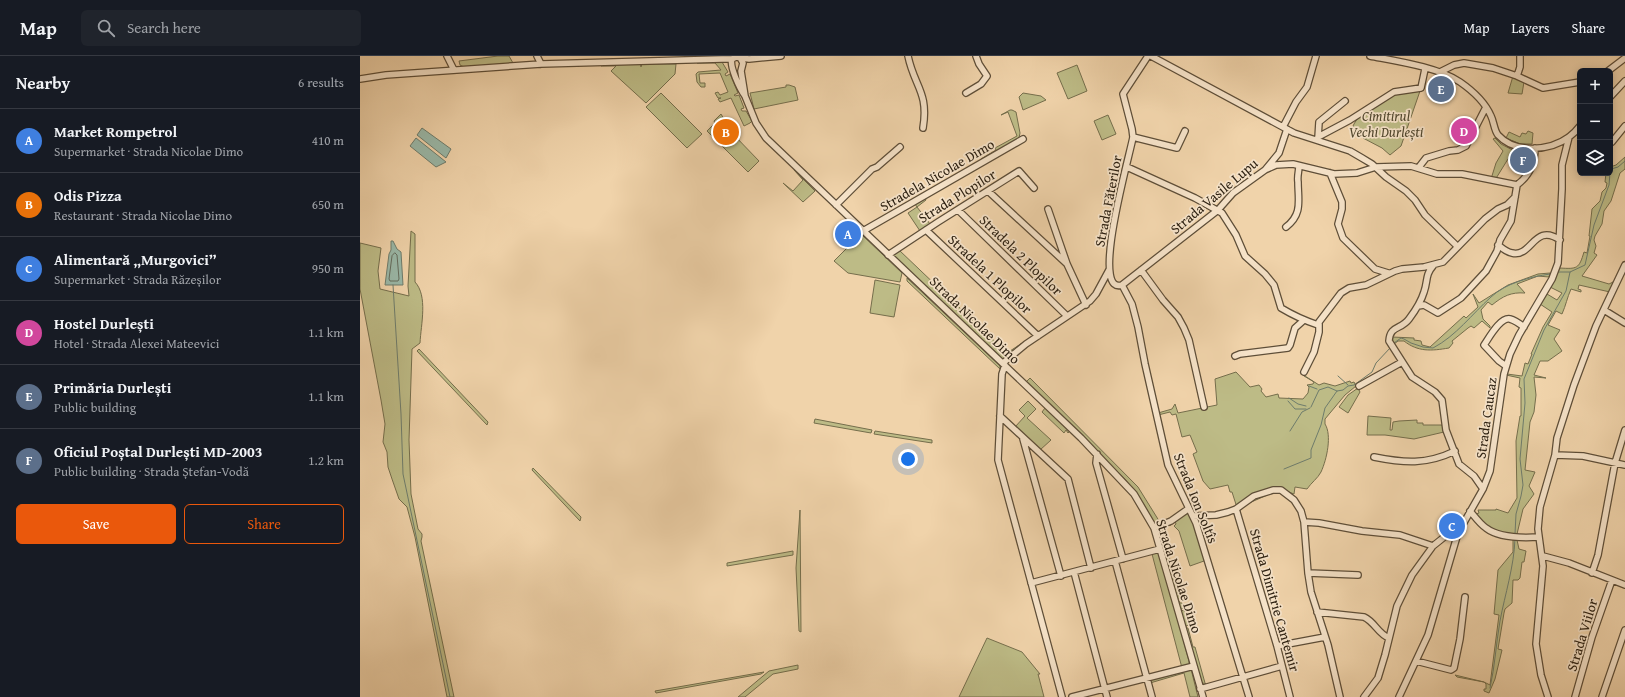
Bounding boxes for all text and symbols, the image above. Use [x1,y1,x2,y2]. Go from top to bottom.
search box [81,10,361,46]
text: Map [20,14,57,42]
icon: search [95,17,117,39]
text: Search here [127,17,201,38]
text: Map [1464,18,1490,38]
text: Layers [1512,18,1550,38]
text: Share [1572,18,1605,38]
map controls [1577,68,1613,176]
button: + [1577,68,1613,104]
text: Nearby [16,70,70,95]
text: 6 results [298,73,344,92]
pin: E [1428,74,1454,104]
button: − [1577,104,1613,140]
park label: Cimitirul Vechi Durlești [1349,106,1424,142]
pin: D [1451,116,1477,146]
pin: B [713,117,739,147]
text: Market Rompetrol [54,121,177,142]
text: A [25,131,33,150]
text: 410 m [312,131,344,150]
street label: Stradela Nicolae Dimo [876,134,998,216]
button: layers [1577,140,1613,176]
text: Supermarket · Strada Nicolae Dimo [54,142,243,161]
pin: F [1510,145,1536,175]
street label: Strada Făterilor [1089,153,1127,248]
street label: Strada Vasile Lupu [1166,153,1262,239]
street label: Strada Plopilor [914,164,1000,228]
text: Odis Pizza [54,185,122,206]
text: B [25,195,33,214]
text: 650 m [312,195,344,214]
text: Restaurant · Strada Nicolae Dimo [54,206,232,225]
street label: Stradela 2 Plopilor [975,210,1067,300]
pin: A [835,219,861,249]
street label: Stradela 1 Plopilor [944,230,1037,318]
text: Alimentară „Murgovici” [54,249,217,270]
text: C [25,259,33,278]
text: 950 m [312,259,344,278]
text: Supermarket · Strada Răzeșilor [54,270,221,289]
street label: Strada Nicolae Dimo [925,272,1025,368]
text: Hostel Durlești [54,313,154,334]
text: D [25,323,33,342]
text: 1.1 km [308,323,344,342]
text: Hotel · Strada Alexei Mateevici [54,334,219,353]
street label: Strada Caucaz [1470,376,1502,460]
text: Primăria Durlești [54,377,171,398]
text: E [26,387,32,406]
text: 1.1 km [308,387,344,406]
text: Public building [54,398,136,417]
text: Oficiul Poștal Durlești MD-2003 [54,441,262,462]
your location [898,449,918,469]
street label: Strada Ion Soltîs [1169,450,1223,546]
text: F [26,451,32,470]
text: 1.2 km [308,451,344,470]
text: Public building · Strada Ștefan-Vodă [54,462,249,481]
button: Save [16,504,176,544]
button: Share [184,504,344,544]
pin: C [1439,511,1465,541]
street label: Strada Nicolae Dimo [1151,516,1207,636]
street label: Strada Dimitrie Cantemir [1245,526,1305,674]
street label: Strada Viilor [1561,596,1603,674]

